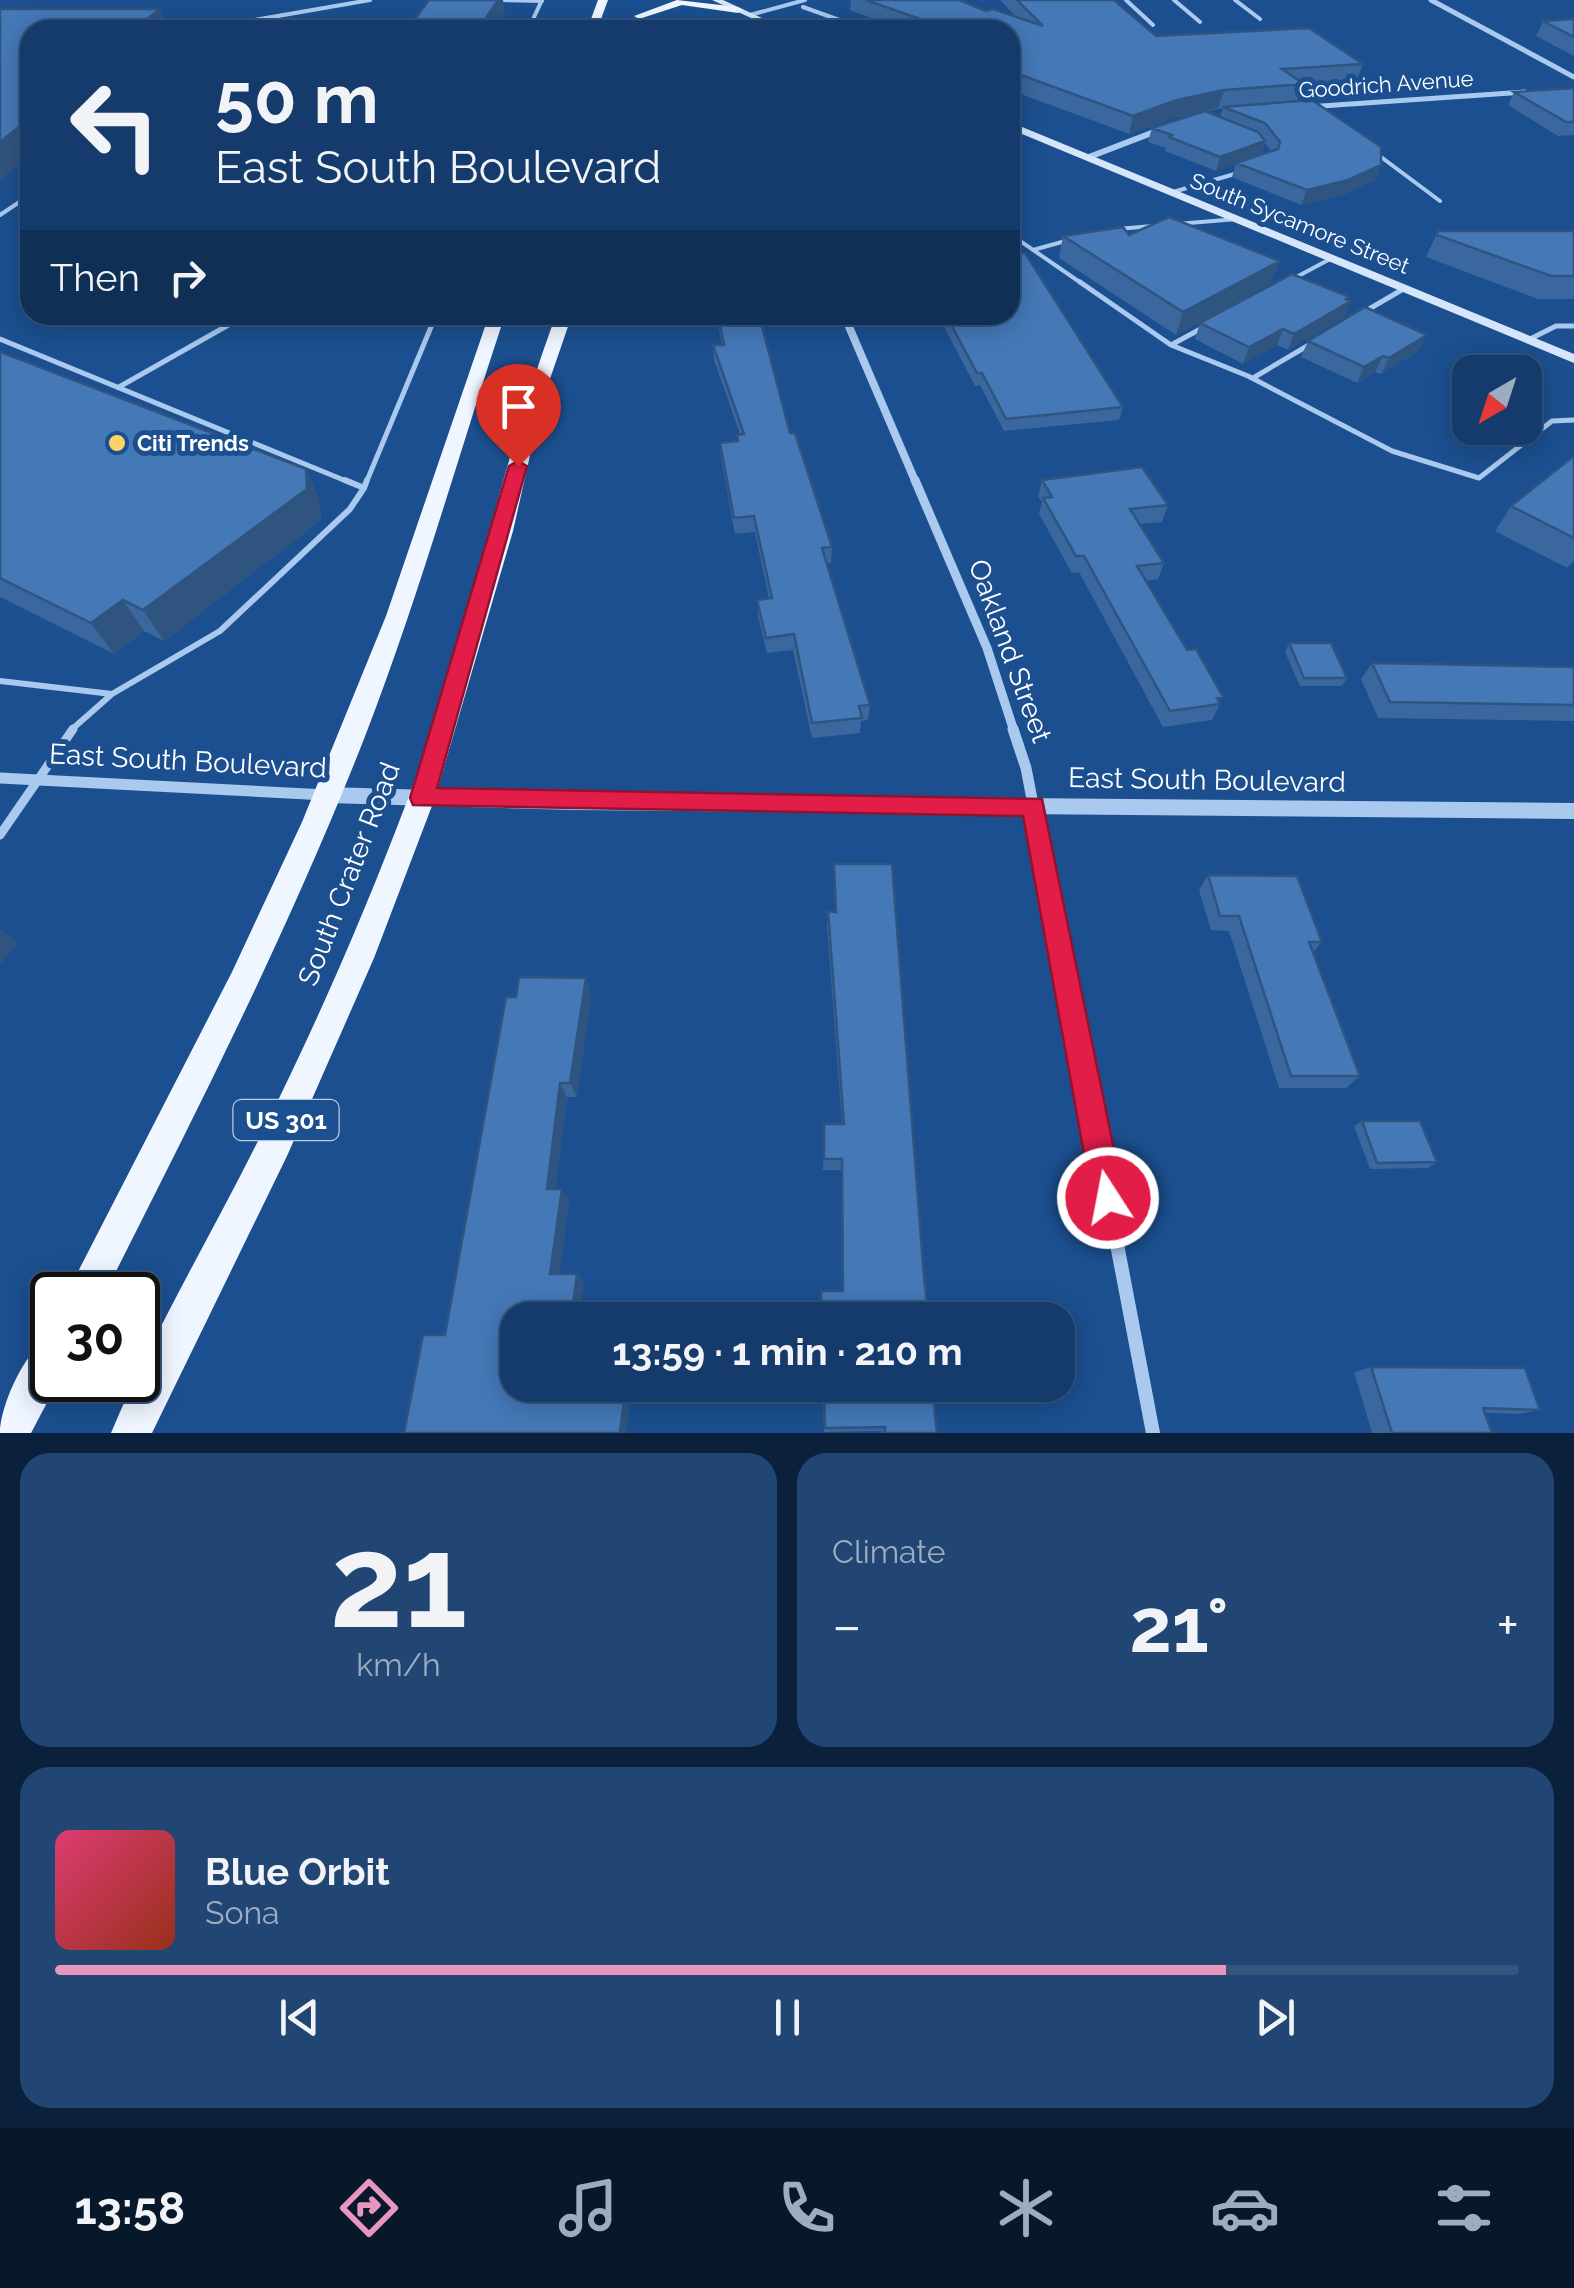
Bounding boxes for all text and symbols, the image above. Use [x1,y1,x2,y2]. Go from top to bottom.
text: 50 m [215,57,379,139]
icon: left [50,60,180,190]
street label: Goodrich Avenue [1298,65,1474,103]
text: East South Boulevard [215,141,661,194]
street label: South Sycamore Street [1187,167,1414,279]
icon: right [160,250,215,305]
text: Then [50,255,140,300]
north arrow [1452,355,1542,445]
map controls [1452,355,1542,445]
pin [476,364,561,467]
icon: arrive [491,379,546,434]
place label: Citi Trends [137,430,249,456]
marker: Citi Trends [106,432,128,454]
street label: Oakland Street [962,555,1059,748]
street label: East South Boulevard [48,737,328,785]
street label: South Crater Road [291,758,407,990]
street label: East South Boulevard [1068,761,1346,799]
road number: US 301 [234,1100,338,1140]
position arrow [1056,1146,1160,1250]
speed limit sign: 30 [30,1272,160,1402]
text: 13:59 · 1 min · 210 m [612,1329,963,1374]
text: 21 [330,1505,467,1657]
text: Climate [832,1533,946,1570]
text: 21° [1129,1581,1228,1670]
text: − [832,1593,862,1658]
text: + [1496,1593,1519,1658]
text: km/h [356,1646,441,1683]
text: Blue Orbit [205,1849,390,1894]
text: Sona [205,1894,280,1931]
icon: previous [272,1990,327,2045]
icon: pause [760,1990,815,2045]
icon: next [1248,1990,1303,2045]
icon: directions [334,2173,404,2243]
icon: music [553,2173,623,2243]
icon: phone [772,2173,842,2243]
icon: climate [991,2173,1061,2243]
icon: car [1210,2173,1280,2243]
icon: filters [1429,2173,1499,2243]
text: 13:58 [75,2182,185,2235]

